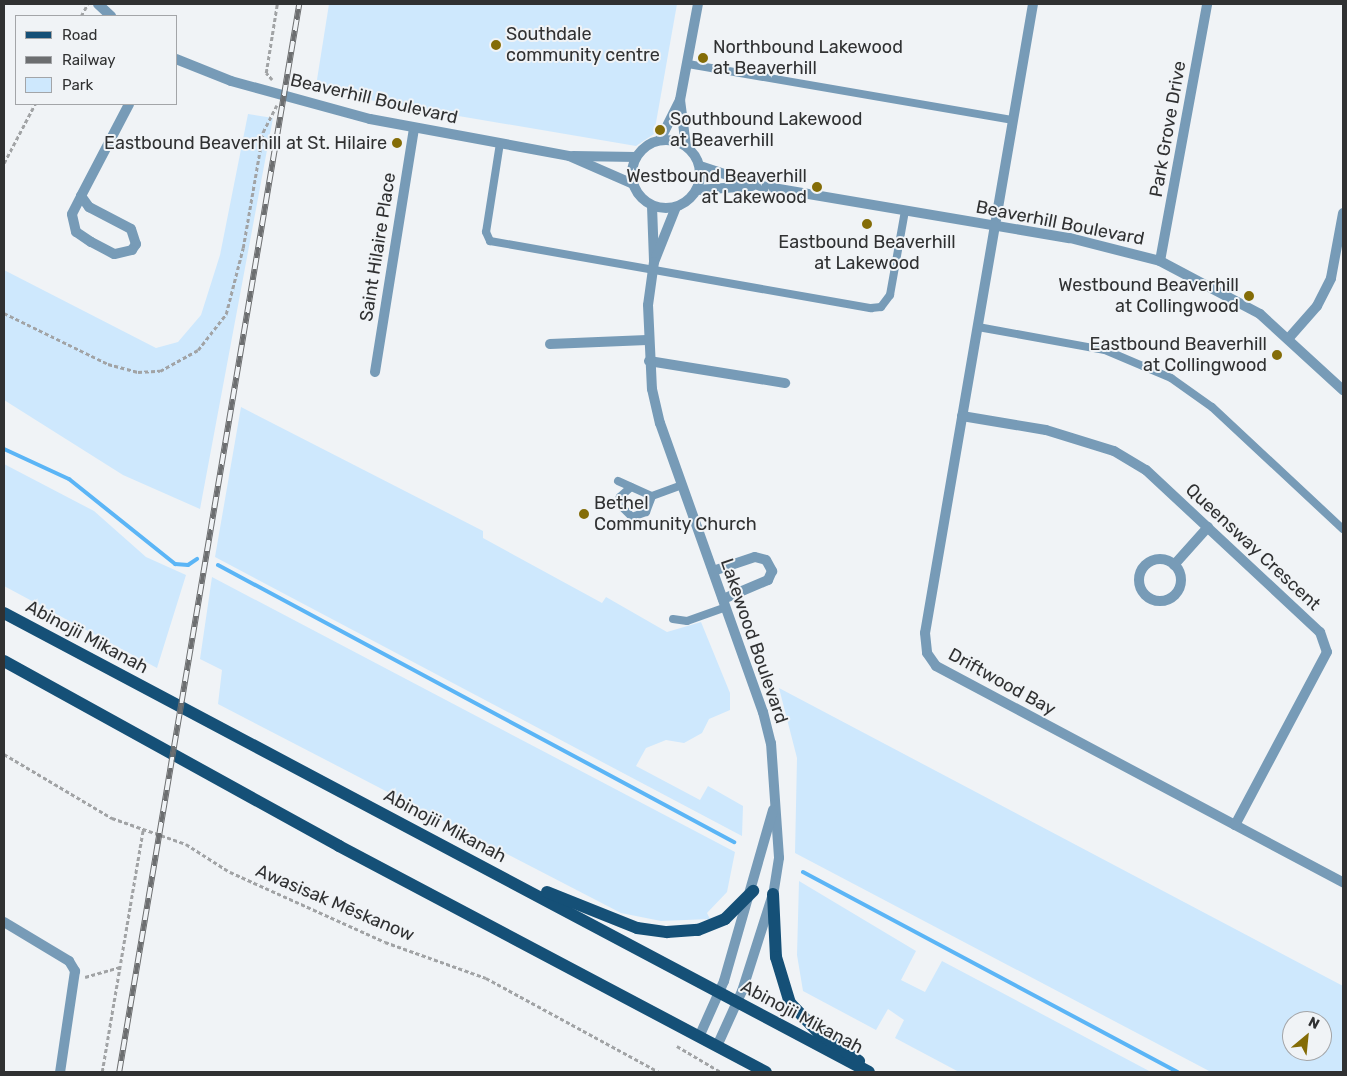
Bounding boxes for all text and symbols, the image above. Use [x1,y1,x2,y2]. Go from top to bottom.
legend [15,15,178,105]
place label: Southdale community centre [506,24,660,66]
text: Road [62,26,98,44]
place label: Northbound Lakewood at Beaverhill [713,37,903,80]
marker: Southdale community centre [490,39,502,51]
text: Railway [62,51,116,69]
marker: Northbound Lakewood at Beaverhill [697,52,709,64]
street label: Park Grove Drive [1145,59,1191,199]
street label: Beaverhill Boulevard [288,69,460,129]
text: Park [62,76,93,94]
place label: Southbound Lakewood at Beaverhill [670,109,863,152]
marker: Southbound Lakewood at Beaverhill [654,124,666,136]
place label: Eastbound Beaverhill at St. Hilaire [104,132,387,154]
marker: Eastbound Beaverhill at St. Hilaire [391,137,403,149]
place label: Westbound Beaverhill at Lakewood [626,166,807,208]
street label: Saint Hilaire Place [356,171,400,323]
marker: Westbound Beaverhill at Lakewood [811,181,823,193]
street label: Beaverhill Boulevard [974,196,1146,250]
marker: Eastbound Beaverhill at Lakewood [861,218,873,230]
place label: Eastbound Beaverhill at Lakewood [778,232,956,274]
place label: Westbound Beaverhill at Collingwood [1058,275,1239,318]
marker: Westbound Beaverhill at Collingwood [1243,290,1255,302]
place label: Eastbound Beaverhill at Collingwood [1090,334,1267,376]
marker: Eastbound Beaverhill at Collingwood [1271,349,1283,361]
street label: Queensway Crescent [1181,479,1325,615]
place label: Bethel Community Church [594,493,757,536]
marker: Bethel Community Church [578,508,590,520]
street label: Lakewood Boulevard [716,556,792,726]
street label: Abinojii Mikanah [22,596,152,678]
street label: Driftwood Bay [945,644,1059,720]
street label: Abinojii Mikanah [380,785,510,867]
street label: Awasisak Mēskanow [252,860,418,946]
street label: Abinojii Mikanah [737,976,867,1058]
north arrow [1282,1011,1332,1061]
text: N [1305,1013,1322,1033]

